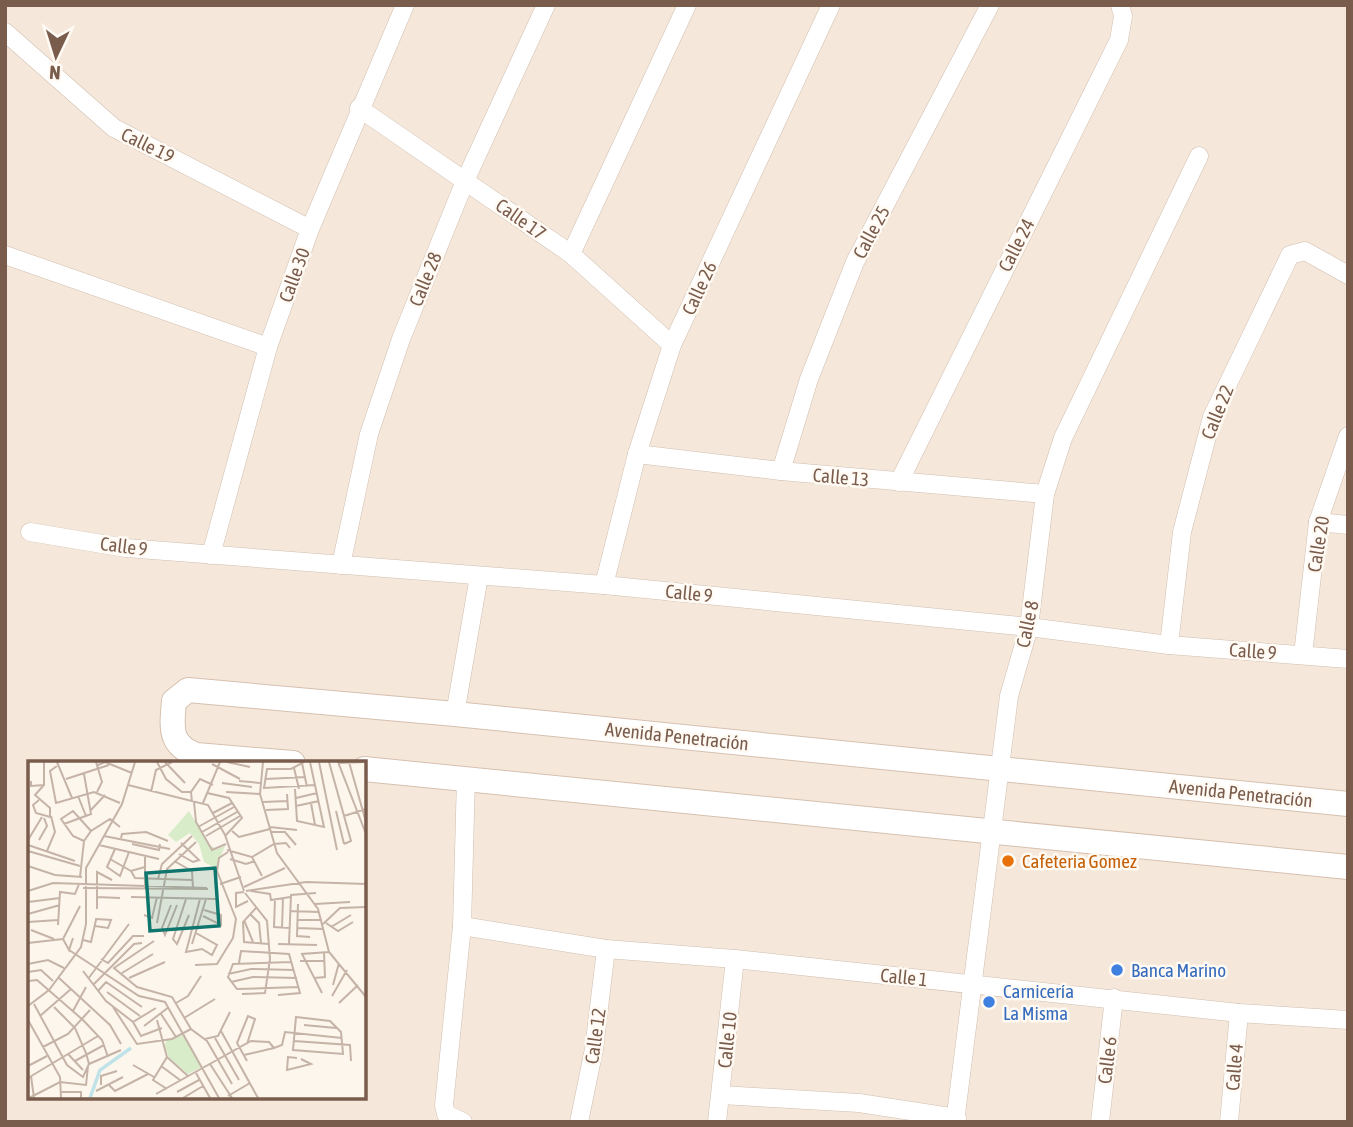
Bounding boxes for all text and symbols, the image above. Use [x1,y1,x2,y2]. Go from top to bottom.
north arrow [21,21,91,91]
text: N [48,62,61,84]
street label: Calle 19 [118,123,178,167]
street label: Calle 17 [492,194,550,244]
street label: Calle 25 [848,202,894,262]
street label: Calle 24 [993,215,1039,275]
street label: Calle 30 [274,245,314,305]
street label: Calle 28 [404,249,446,309]
street label: Calle 26 [677,258,721,318]
street label: Calle 22 [1196,382,1238,442]
street label: Calle 13 [812,464,870,490]
street label: Calle 20 [1303,514,1333,574]
street label: Calle 9 [99,532,149,560]
street label: Calle 9 [664,580,714,606]
street label: Calle 8 [1011,598,1043,649]
street label: Calle 9 [1229,638,1277,664]
street label: Avenida Penetración [604,718,750,754]
inset map [28,761,366,1099]
street label: Avenida Penetración [1168,775,1314,811]
place label: Cafeteria Gomez [1022,850,1137,872]
marker: Cafeteria Gomez [1000,853,1016,869]
place label: Banca Marino [1131,959,1226,981]
marker: Banca Marino [1109,962,1125,978]
street label: Calle 1 [879,964,929,990]
place label: Carnicería La Misma [1003,980,1074,1024]
marker: Carnicería La Misma [981,994,997,1010]
street label: Calle 12 [580,1007,610,1065]
street label: Calle 10 [713,1011,741,1069]
street label: Calle 6 [1093,1035,1121,1085]
street label: Calle 4 [1221,1042,1247,1092]

